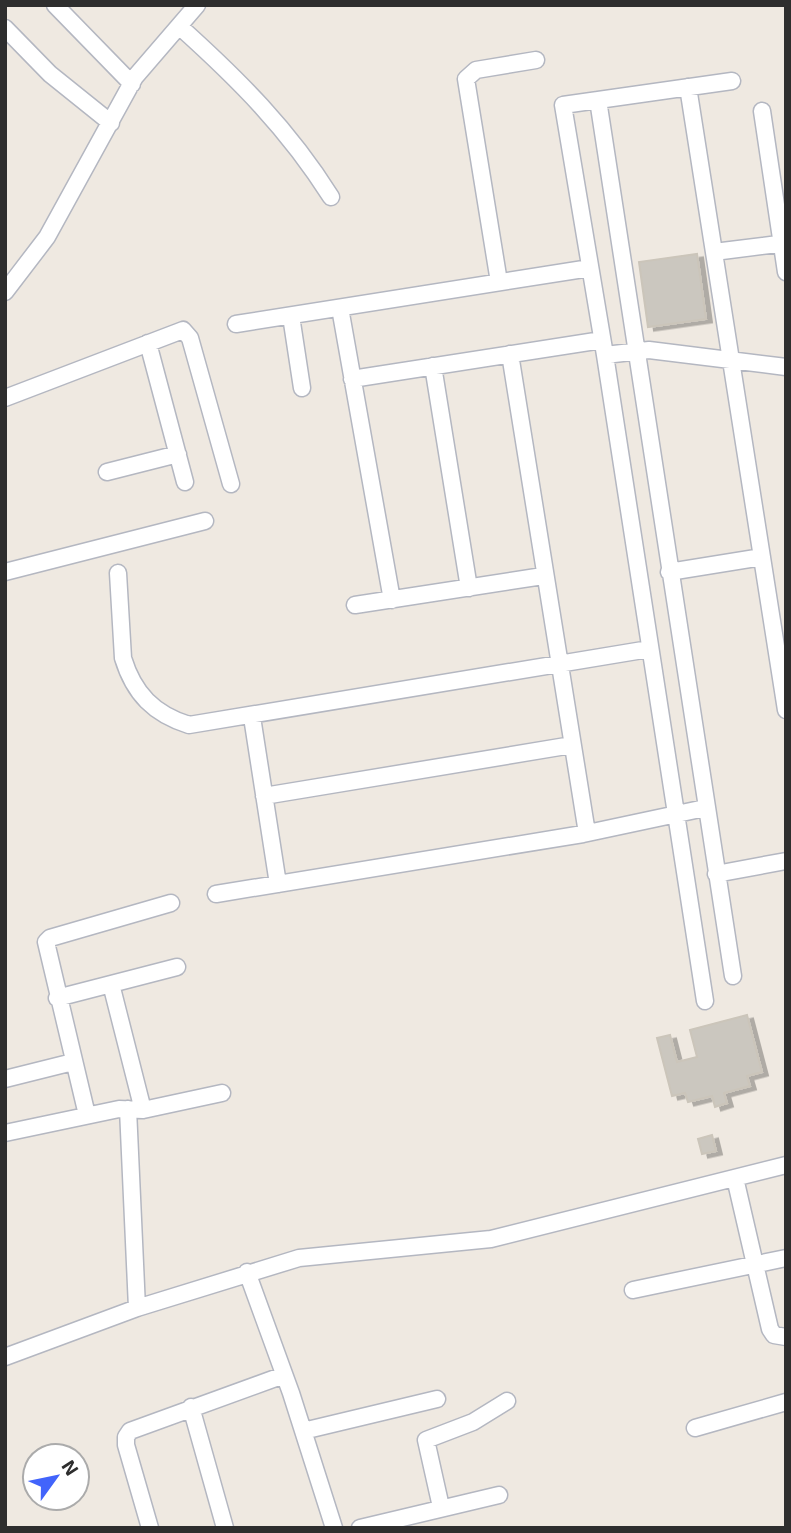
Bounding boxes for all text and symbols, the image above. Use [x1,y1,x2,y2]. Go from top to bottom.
north arrow [21,1442,91,1512]
text: N [57,1455,84,1479]

